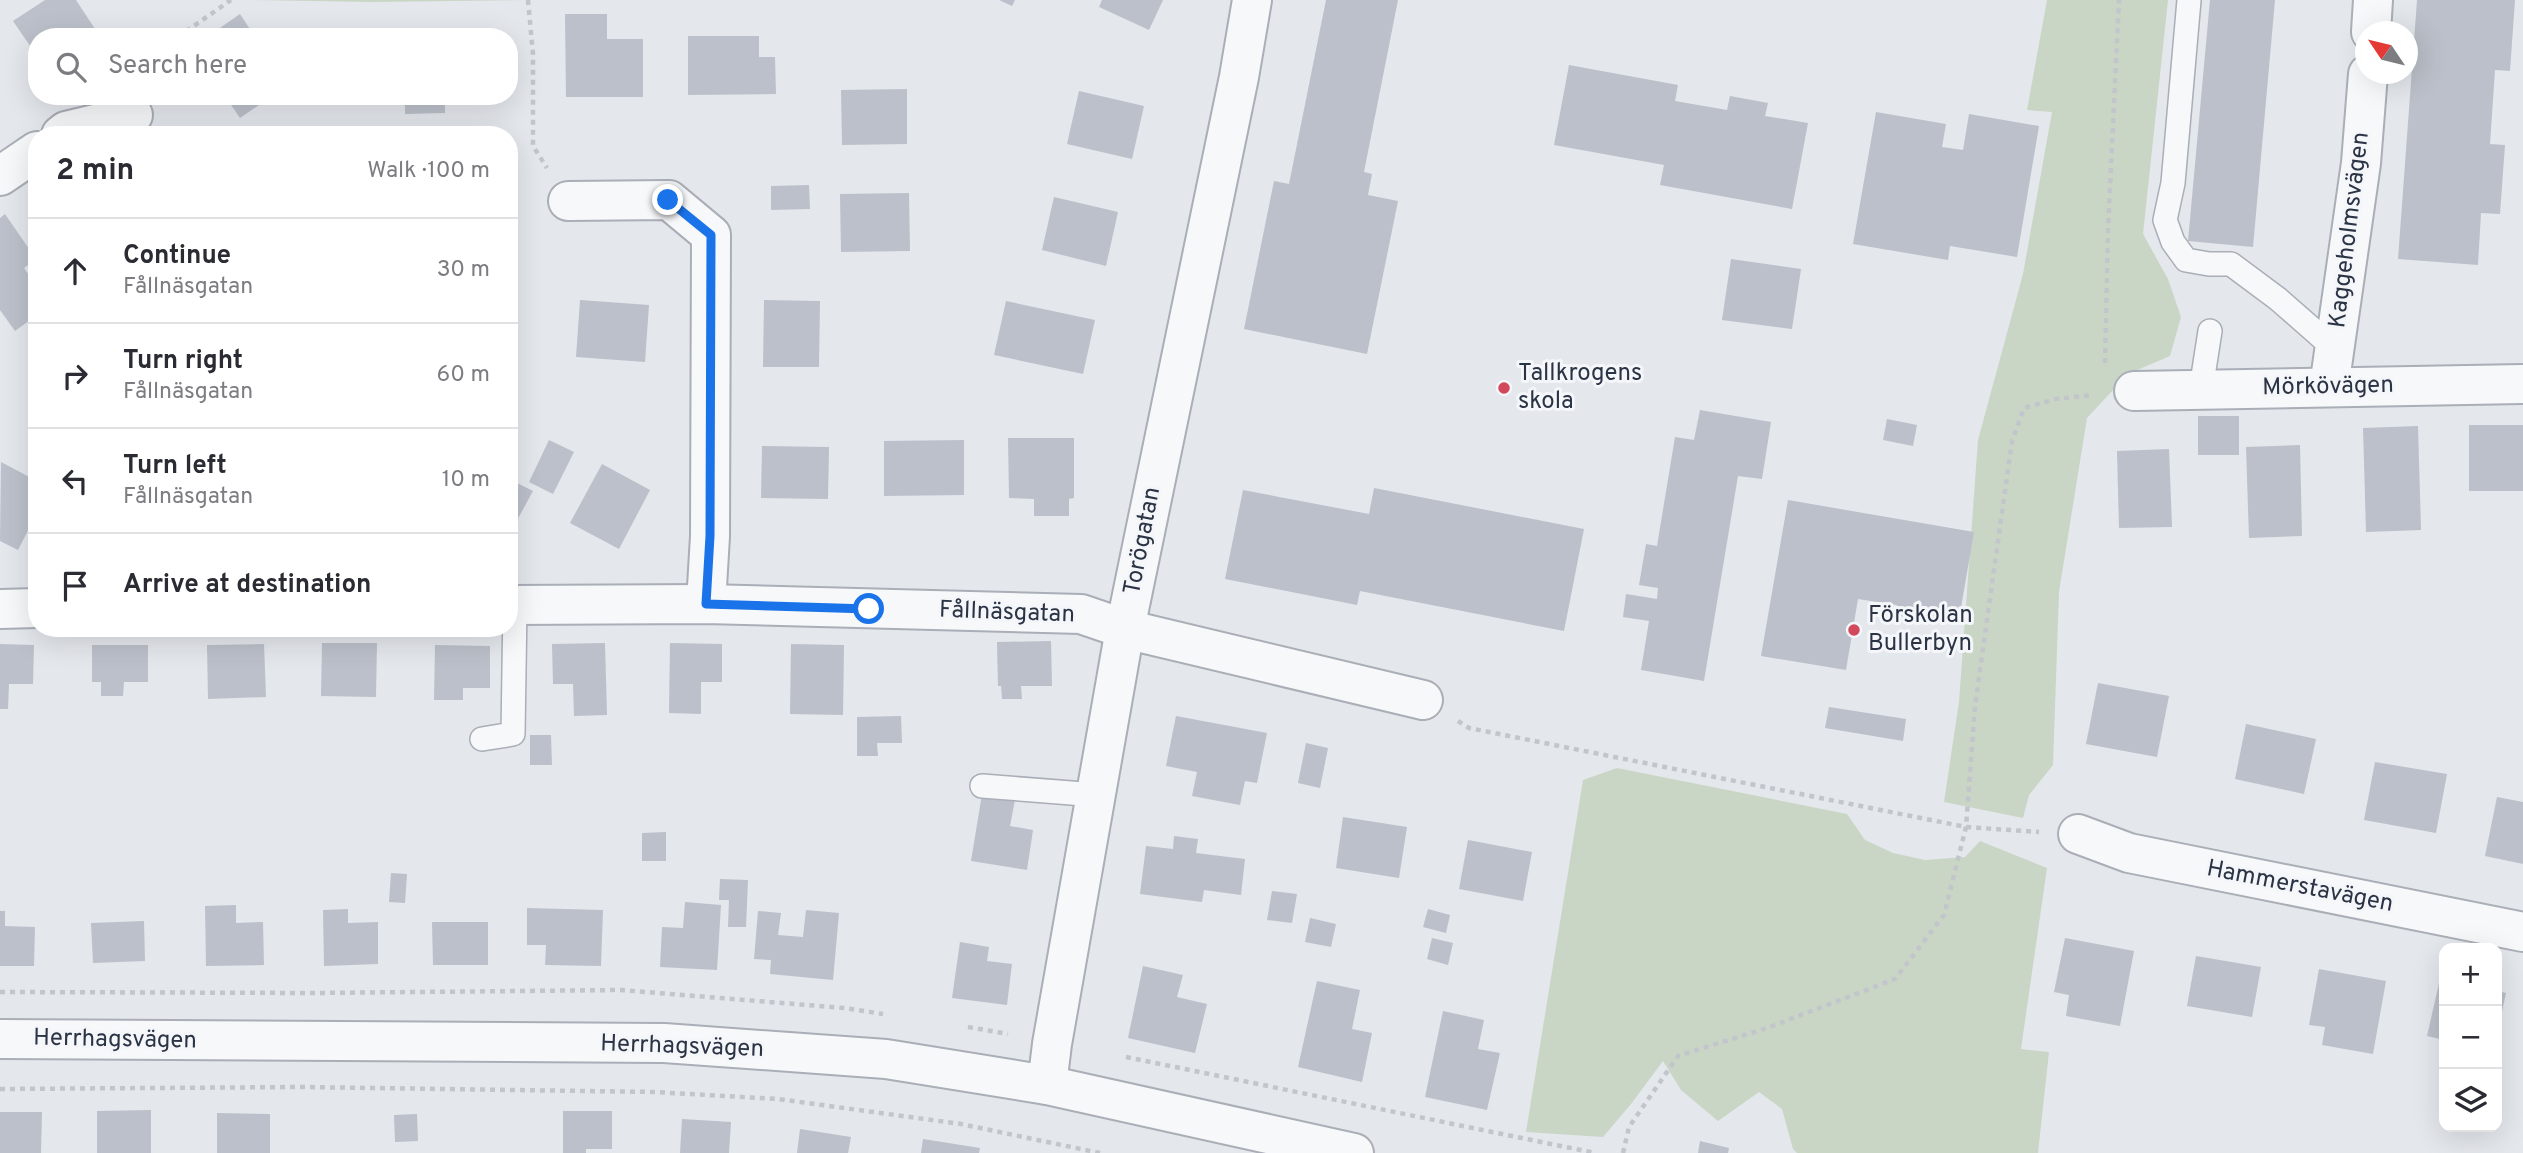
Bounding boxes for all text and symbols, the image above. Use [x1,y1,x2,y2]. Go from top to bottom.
north arrow [2355,21,2418,84]
search box [28,28,518,105]
icon: search [52,48,90,86]
text: Search here [108,50,247,83]
street label: Kaggeholmsvägen [2323,130,2377,330]
text: 2 min [56,153,134,190]
text: Walk · 100 m [367,157,490,186]
route end [652,184,683,215]
text: Continue [123,240,231,273]
icon: ahead [56,252,94,290]
text: 30 m [437,256,490,285]
text: Fållnäsgatan [123,273,253,302]
text: Turn right [123,345,243,378]
icon: right [56,357,94,395]
place label: Tallkrogens skola [1518,359,1642,417]
text: 60 m [437,361,490,390]
street label: Mörkövägen [2262,371,2394,403]
text: Fållnäsgatan [123,378,253,407]
marker: Tallkrogens skola [1496,380,1512,396]
text: Turn left [123,450,227,483]
icon: left [56,462,94,500]
text: 10 m [442,466,490,495]
text: Fållnäsgatan [123,483,253,512]
street label: Torögatan [1118,484,1168,598]
icon: arrive [56,567,94,605]
text: Arrive at destination [123,569,371,602]
route start [853,593,884,624]
street label: Fållnäsgatan [939,596,1075,630]
place label: Förskolan Bullerbyn [1868,601,1973,659]
marker: Förskolan Bullerbyn [1846,622,1862,638]
street label: Hammerstavägen [2204,854,2396,920]
map controls [2439,943,2502,1132]
button: + [2439,943,2502,1006]
button: − [2439,1006,2502,1069]
street label: Herrhagsvägen [33,1024,197,1056]
street label: Herrhagsvägen [600,1029,764,1065]
button: layers [2439,1069,2502,1132]

